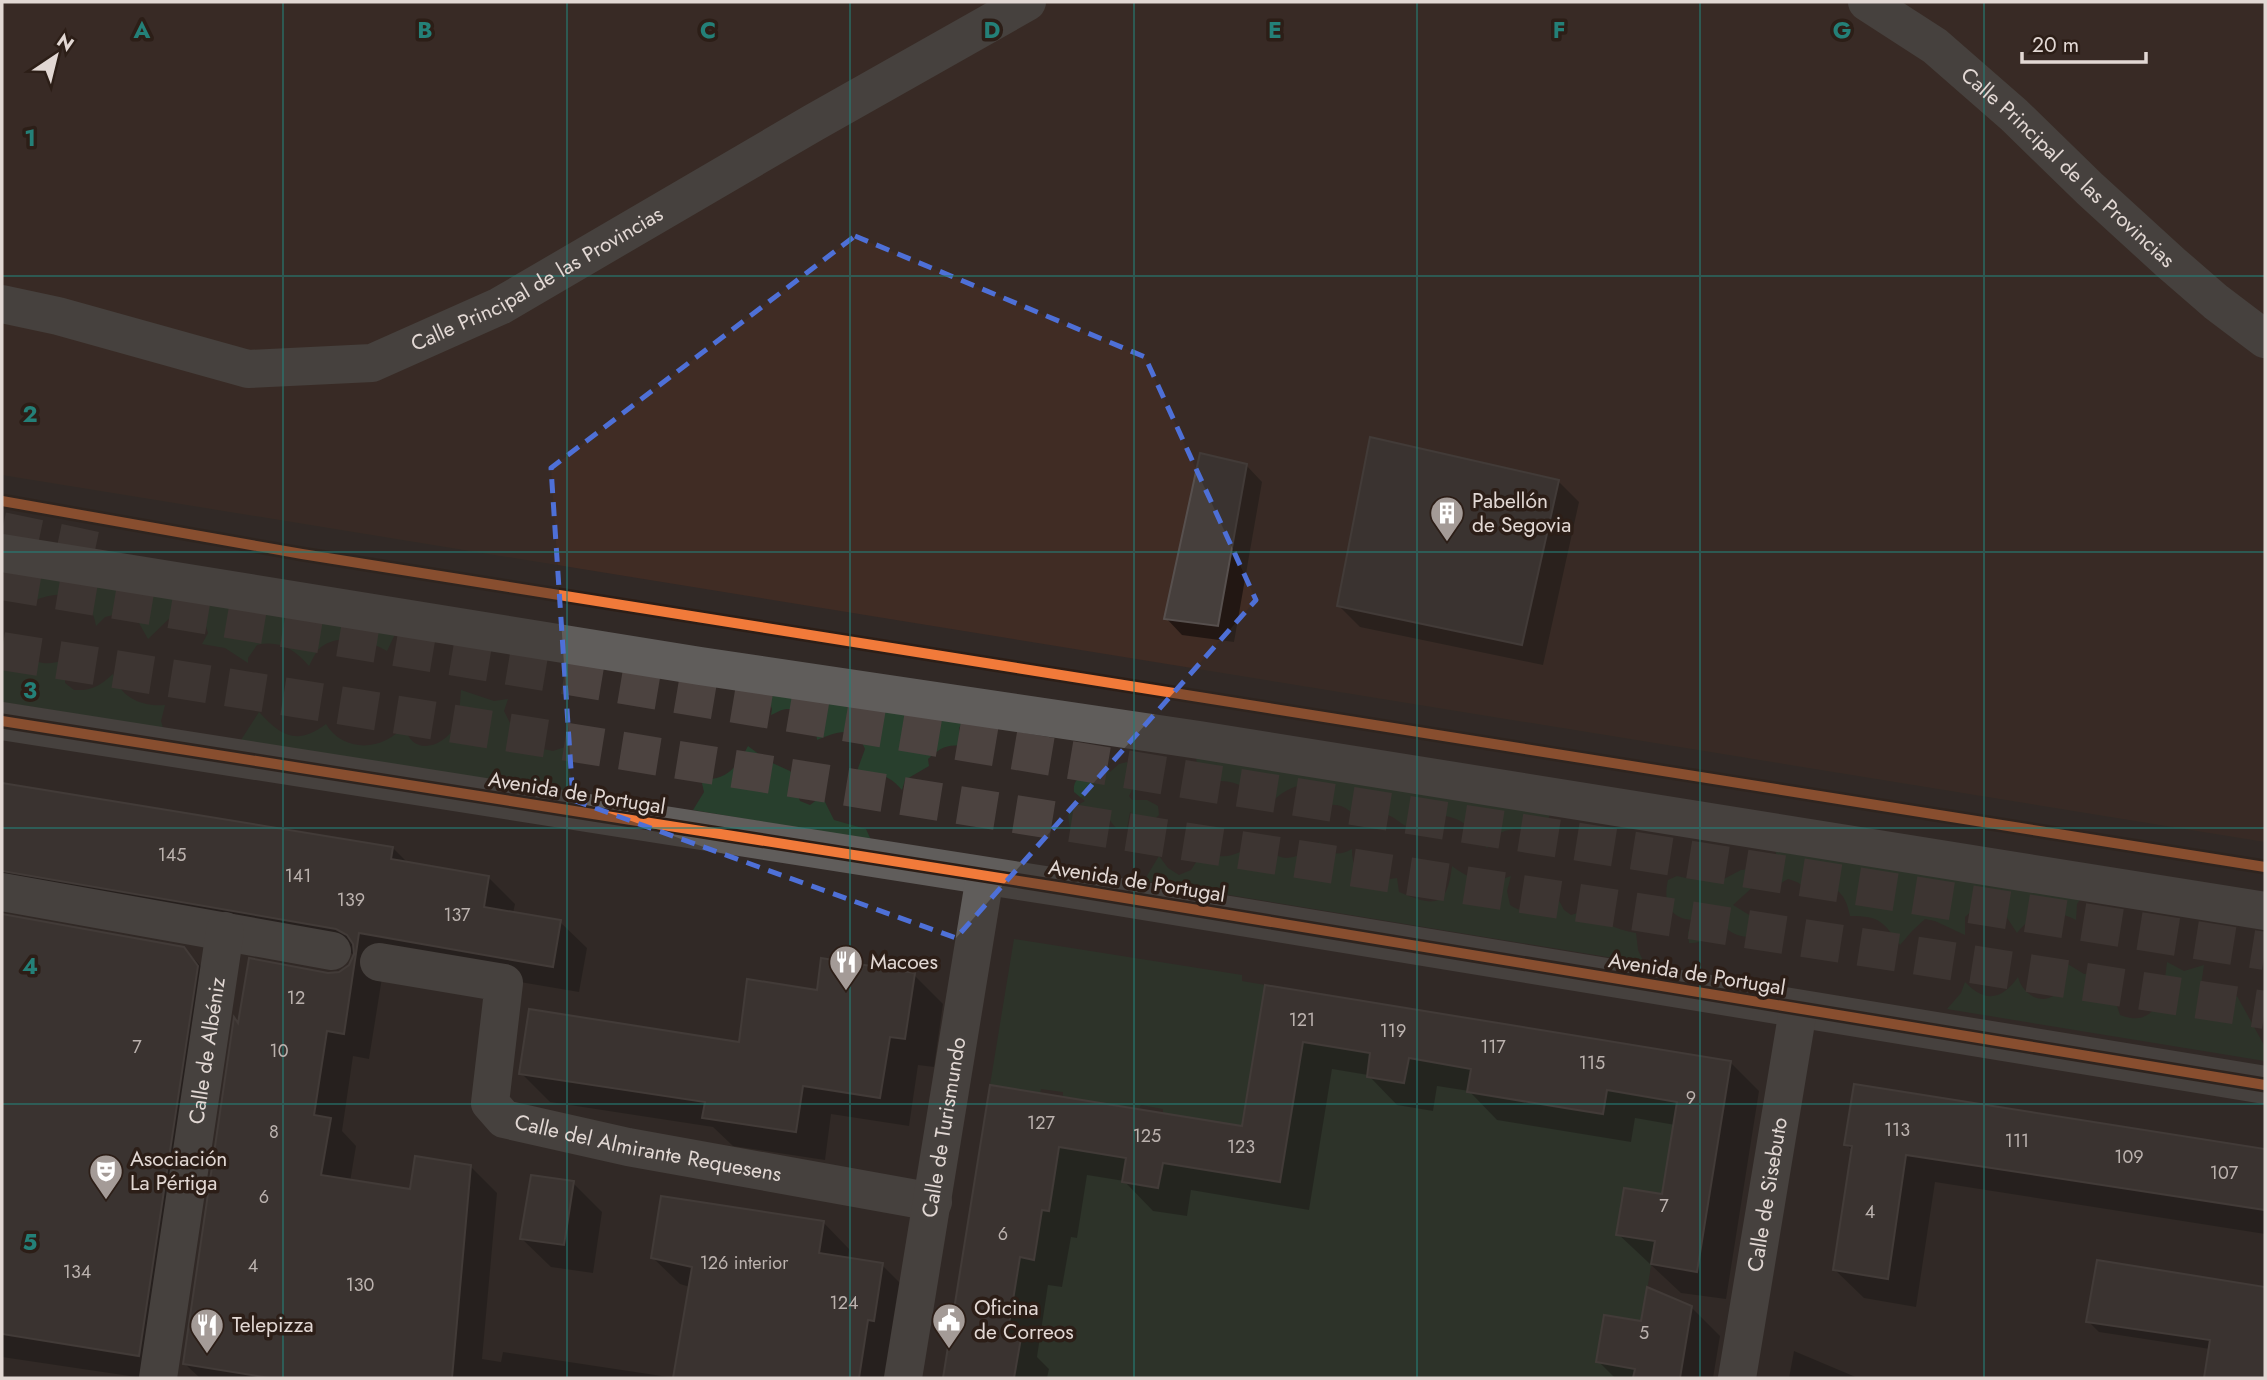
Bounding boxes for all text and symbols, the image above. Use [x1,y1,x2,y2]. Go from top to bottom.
text: A [133,13,151,47]
text: B [417,13,433,47]
text: C [700,13,716,47]
text: D [984,13,1001,47]
text: E [1268,13,1282,47]
text: F [1553,13,1565,47]
text: G [1833,13,1851,47]
north arrow [21,21,91,91]
scale bar [2022,21,2146,65]
text: N [52,27,79,58]
text: 20 m [2032,30,2079,60]
street label: Calle Principal de las Provincias [1954,60,2182,275]
text: 1 [24,121,36,155]
street label: Calle Principal de las Provincias [406,199,669,359]
text: 2 [22,397,38,431]
place label: Pabellón de Segovia [1472,486,1571,540]
building icon: Pabellón de Segovia [1428,494,1466,543]
text: 3 [23,673,37,707]
street label: Avenida de Portugal [486,764,668,822]
house number: 145 [158,842,186,868]
street label: Avenida de Portugal [1046,852,1228,910]
house number: 141 [285,863,311,889]
house number: 139 [337,887,365,913]
house number: 137 [443,902,471,928]
restaurant icon: Macoes [827,943,865,992]
street label: Avenida de Portugal [1606,945,1788,1003]
place label: Macoes [870,947,938,977]
text: 4 [22,949,38,983]
street label: Calle de Albéniz [181,975,233,1126]
house number: 12 [287,985,305,1011]
house number: 121 [1289,1007,1315,1033]
house number: 119 [1380,1018,1406,1044]
house number: 7 [132,1034,142,1060]
house number: 117 [1480,1034,1506,1060]
street label: Calle de Turismundo [914,1035,973,1220]
house number: 10 [270,1038,289,1064]
house number: 115 [1579,1050,1605,1076]
house number: 9 [1686,1085,1696,1111]
street label: Calle del Almirante Requesens [512,1107,784,1189]
house number: 127 [1027,1110,1055,1136]
street label: Calle de Sisebuto [1740,1115,1795,1274]
house number: 113 [1884,1117,1910,1143]
house number: 8 [269,1119,279,1145]
house number: 125 [1133,1123,1161,1149]
house number: 111 [2005,1128,2029,1154]
house number: 123 [1227,1134,1255,1160]
place label: Asociación La Pértiga [130,1144,227,1198]
house number: 109 [2114,1144,2144,1170]
theatre icon: Asociación La Pértiga [87,1152,125,1201]
house number: 107 [2210,1160,2239,1186]
house number: 6 [259,1184,269,1210]
house number: 7 [1659,1193,1669,1219]
house number: 4 [1865,1199,1875,1225]
house number: 6 [998,1221,1008,1247]
text: 5 [23,1225,37,1259]
house number: 126 interior [700,1250,789,1276]
house number: 4 [248,1253,258,1279]
house number: 134 [63,1259,91,1285]
house number: 130 [346,1272,375,1298]
house number: 124 [830,1290,858,1316]
place label: Oficina de Correos [974,1293,1074,1347]
public building icon: Oficina de Correos [930,1301,968,1350]
restaurant icon: Telepizza [188,1306,226,1355]
place label: Telepizza [232,1310,314,1340]
house number: 5 [1639,1320,1649,1346]

